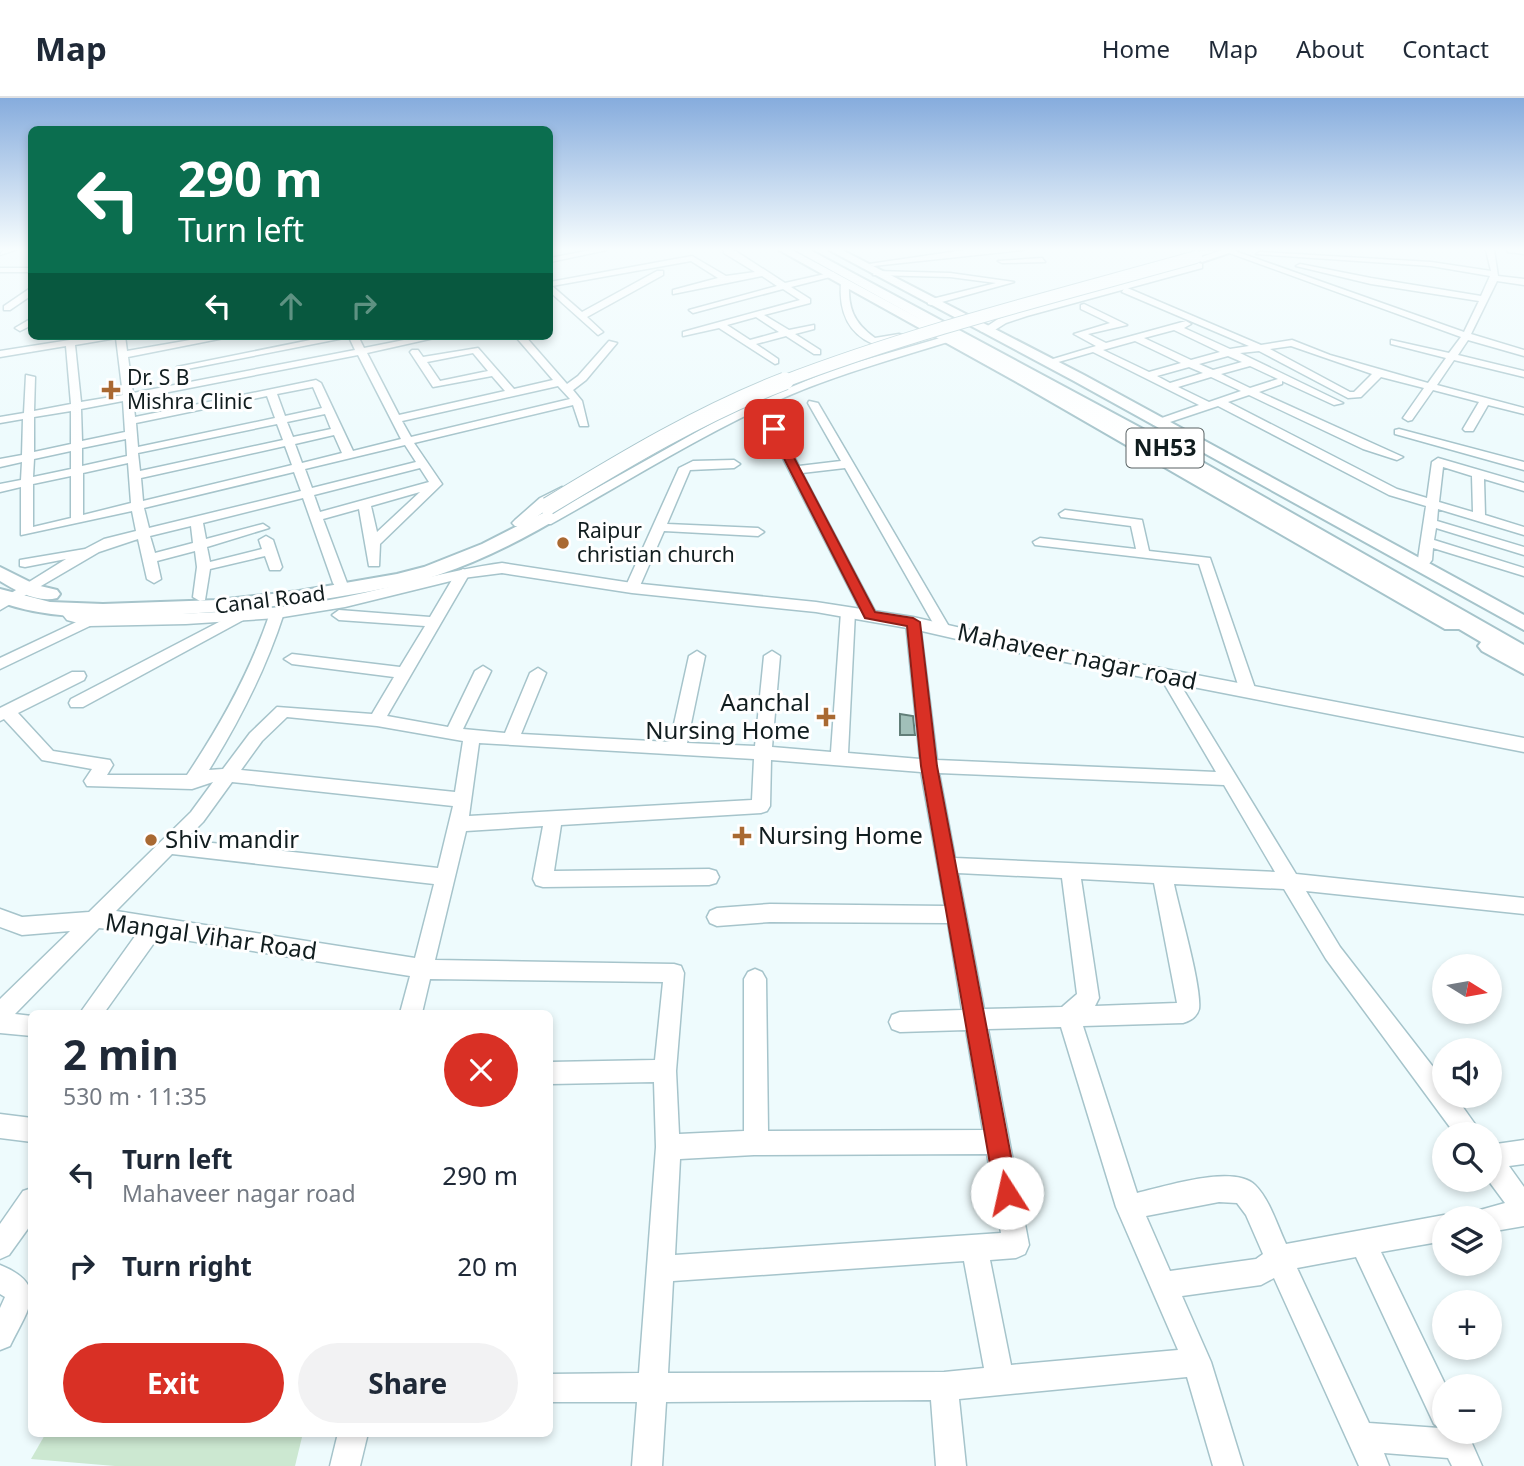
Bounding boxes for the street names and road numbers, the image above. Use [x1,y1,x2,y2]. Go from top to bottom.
road number: NH53 [1126,428,1204,468]
street label: Canal Road [213,578,327,620]
street label: Mahaveer nagar road [955,614,1200,697]
street label: Mangal Vihar Road [103,904,319,967]

